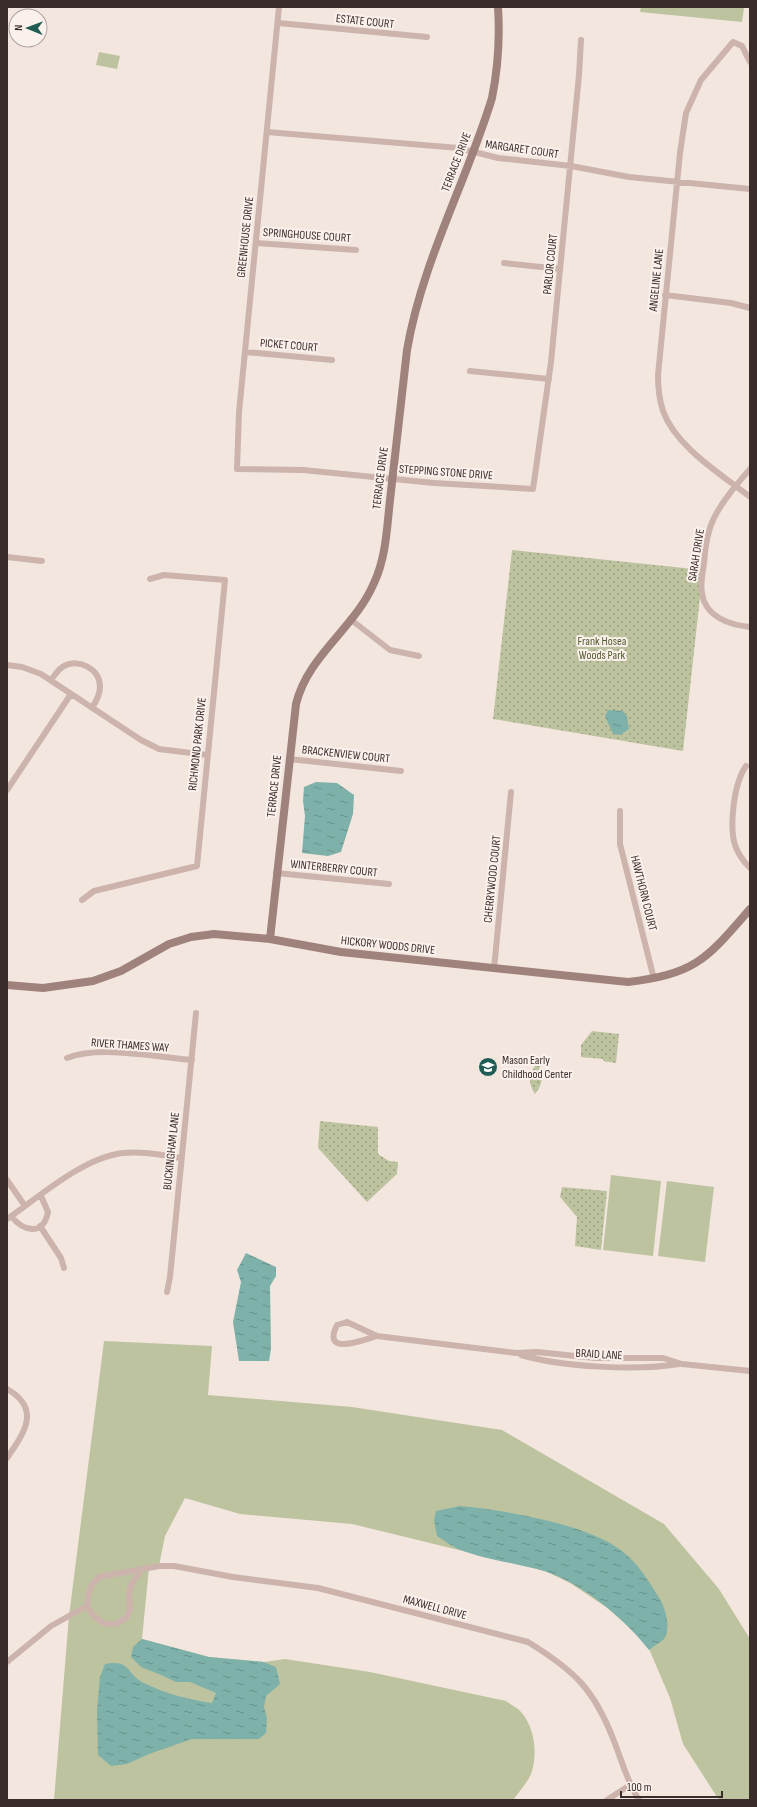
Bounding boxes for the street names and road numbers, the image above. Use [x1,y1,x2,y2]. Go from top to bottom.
street label: ESTATE COURT [335,11,395,32]
street label: TERRACE DRIVE [438,130,475,194]
street label: MARGARET COURT [484,137,560,162]
street label: GREENHOUSE DRIVE [234,196,257,278]
street label: SPRINGHOUSE COURT [263,225,352,246]
street label: PARLOR COURT [540,233,561,295]
street label: ANGELINE LANE [646,248,667,313]
street label: PICKET COURT [259,335,319,356]
street label: TERRACE DRIVE [369,446,392,510]
street label: STEPPING STONE DRIVE [398,462,494,483]
street label: SARAH DRIVE [685,528,708,582]
street label: RICHMOND PARK DRIVE [185,697,210,792]
street label: BRACKENVIEW COURT [301,742,391,767]
street label: TERRACE DRIVE [264,754,285,818]
street label: CHERRYWOOD COURT [480,834,505,924]
street label: HAWTHORN COURT [627,854,660,932]
street label: WINTERBERRY COURT [290,856,378,881]
street label: HICKORY WOODS DRIVE [340,933,436,958]
street label: RIVER THAMES WAY [90,1035,169,1056]
street label: BUCKINGHAM LANE [160,1111,183,1191]
street label: BRAID LANE [575,1346,623,1363]
street label: MAXWELL DRIVE [401,1592,468,1623]

